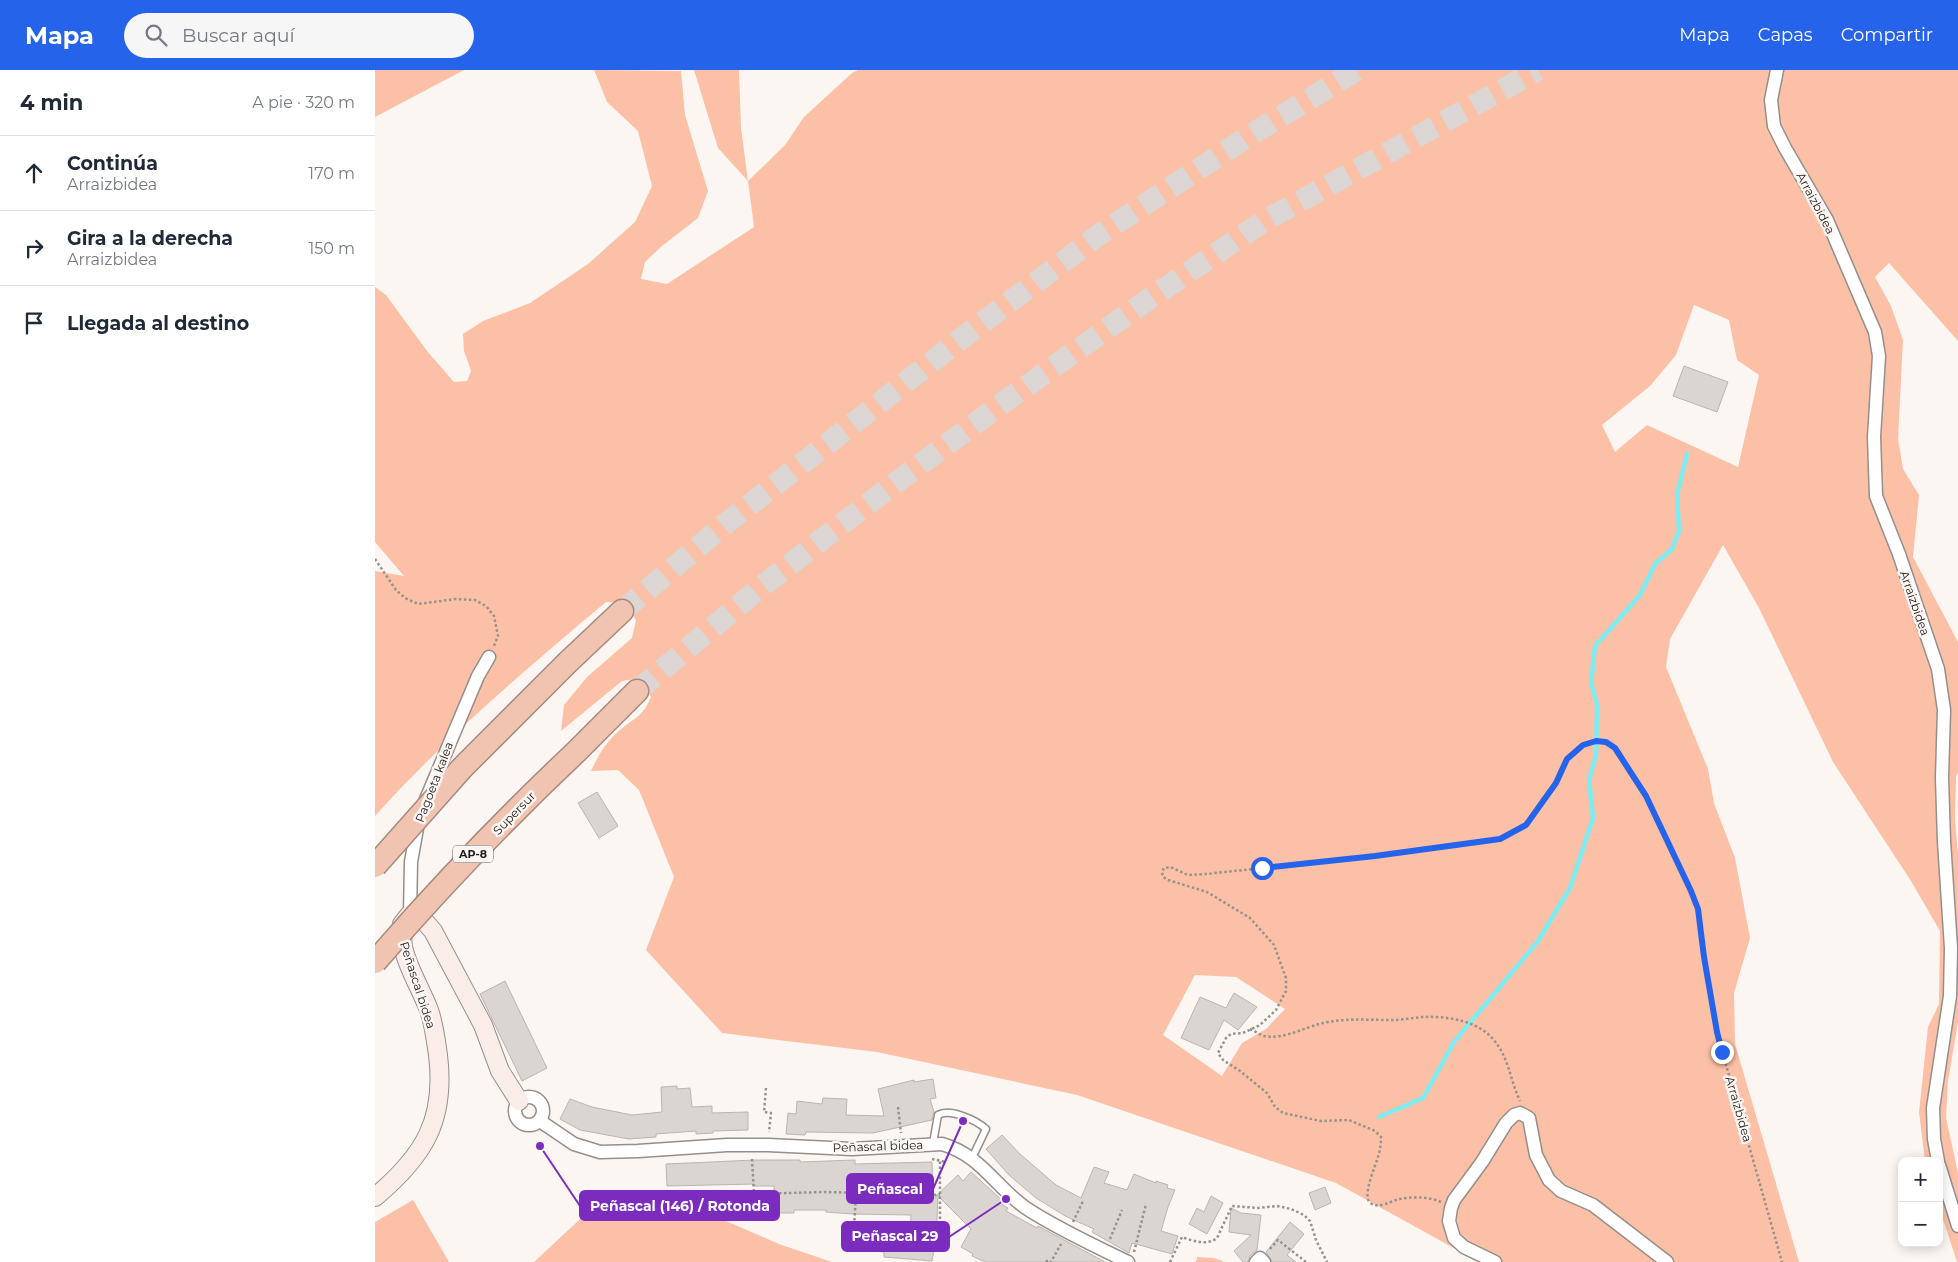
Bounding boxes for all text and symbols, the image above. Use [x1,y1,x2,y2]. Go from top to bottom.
search box [124,13,474,58]
text: Mapa [25,21,94,50]
icon: search [142,21,170,49]
text: Buscar aquí [182,24,295,47]
text: Mapa [1679,24,1730,46]
text: Capas [1758,24,1813,46]
text: Compartir [1841,24,1933,46]
text: 4 min [20,90,83,115]
text: A pie · 320 m [252,93,355,112]
text: Continúa [67,152,158,175]
icon: ahead [20,159,48,187]
text: 170 m [308,164,355,183]
street label: Arraizbidea [1793,170,1839,236]
text: Arraizbidea [67,175,157,194]
text: Gira a la derecha [67,227,233,250]
icon: right [20,234,48,262]
text: 150 m [308,239,355,258]
text: Arraizbidea [67,250,157,269]
icon: arrive [20,309,48,337]
text: Llegada al destino [67,312,249,335]
street label: Arraizbidea [1897,569,1933,637]
street label: Pagoeta kalea [412,740,456,824]
street label: Supersur [490,788,538,838]
road number: AP-8 [453,846,493,862]
route start [1251,857,1274,880]
street label: Peñascal bidea [397,940,439,1030]
route end [1711,1041,1734,1064]
street label: Arraizbidea [1722,1074,1756,1144]
street label: Peñascal bidea [832,1137,924,1155]
map controls [1898,1157,1943,1247]
button: + [1898,1157,1943,1202]
callout: Peñascal [847,1174,933,1203]
text: Peñascal [857,1180,923,1198]
callout: Peñascal (146) / Rotonda [580,1191,779,1220]
text: Peñascal (146) / Rotonda [590,1197,770,1215]
button: − [1898,1202,1943,1247]
callout: Peñascal 29 [842,1222,949,1251]
text: Peñascal 29 [852,1227,939,1245]

